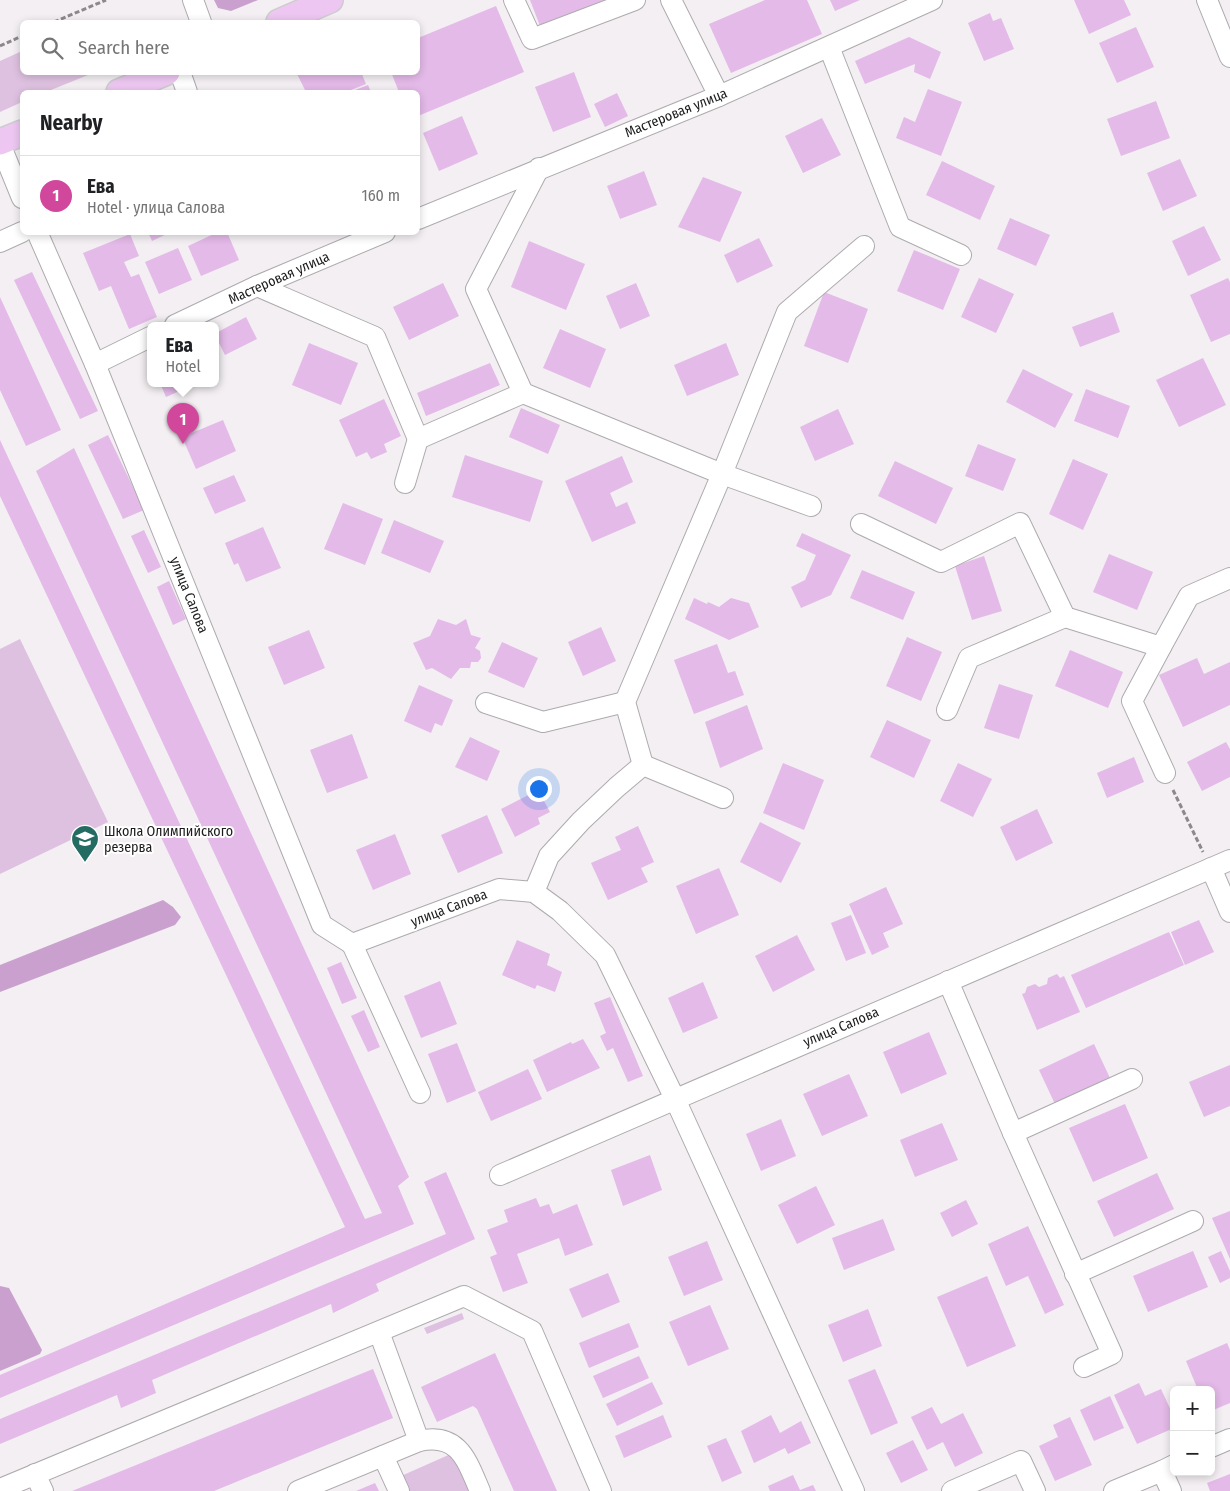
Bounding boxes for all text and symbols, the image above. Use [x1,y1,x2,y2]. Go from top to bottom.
search box [20,20,420,75]
icon: search [38,34,66,62]
text: Search here [78,36,170,59]
street label: Мастеровая улица [622,85,730,141]
text: Nearby [40,110,102,136]
text: Ева [87,175,115,198]
text: 1 [53,186,59,205]
text: 160 m [361,186,400,205]
text: Hotel · улица Салова [87,198,225,217]
street label: Мастеровая улица [226,248,332,308]
popup [147,322,219,387]
text: Ева [165,334,193,357]
text: Hotel [165,357,201,376]
pin: 1 [167,403,199,444]
street label: улица Салова [166,554,212,636]
your location [526,776,552,802]
place label: Школа Олимпийского резерва [104,823,233,856]
school or university icon: Школа Олимпийского резерва [70,824,100,863]
street label: улица Салова [408,886,490,930]
street label: улица Салова [801,1003,882,1051]
map controls [1170,1386,1215,1476]
button: + [1170,1386,1215,1431]
button: − [1170,1431,1215,1476]

